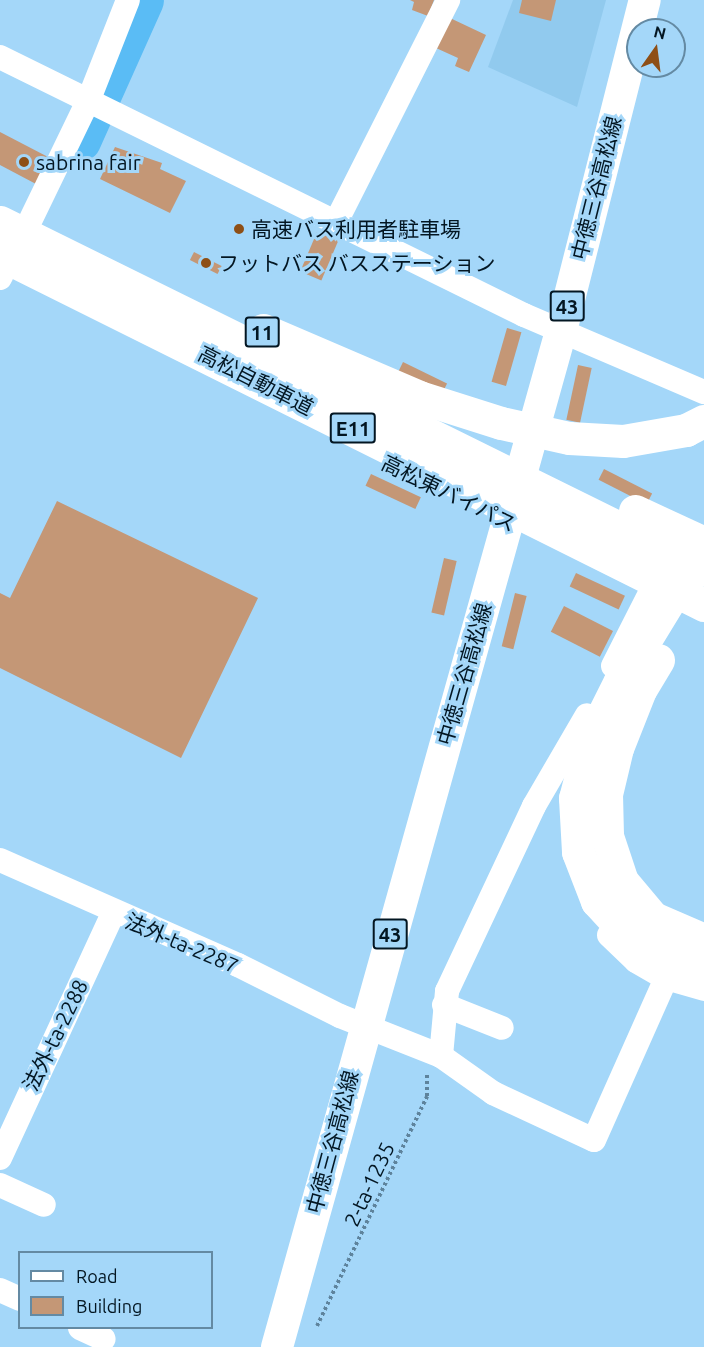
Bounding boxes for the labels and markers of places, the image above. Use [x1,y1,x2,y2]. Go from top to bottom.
place label: sabrina fair [36,149,141,175]
marker: sabrina fair [17,155,31,169]
place label: 高速バス利用者駐車場 [251,216,461,242]
marker: 高速バス利用者駐車場 [232,222,246,236]
place label: フットバス バスステーション [218,250,496,276]
marker: フットバス バスステーション [199,256,213,270]

